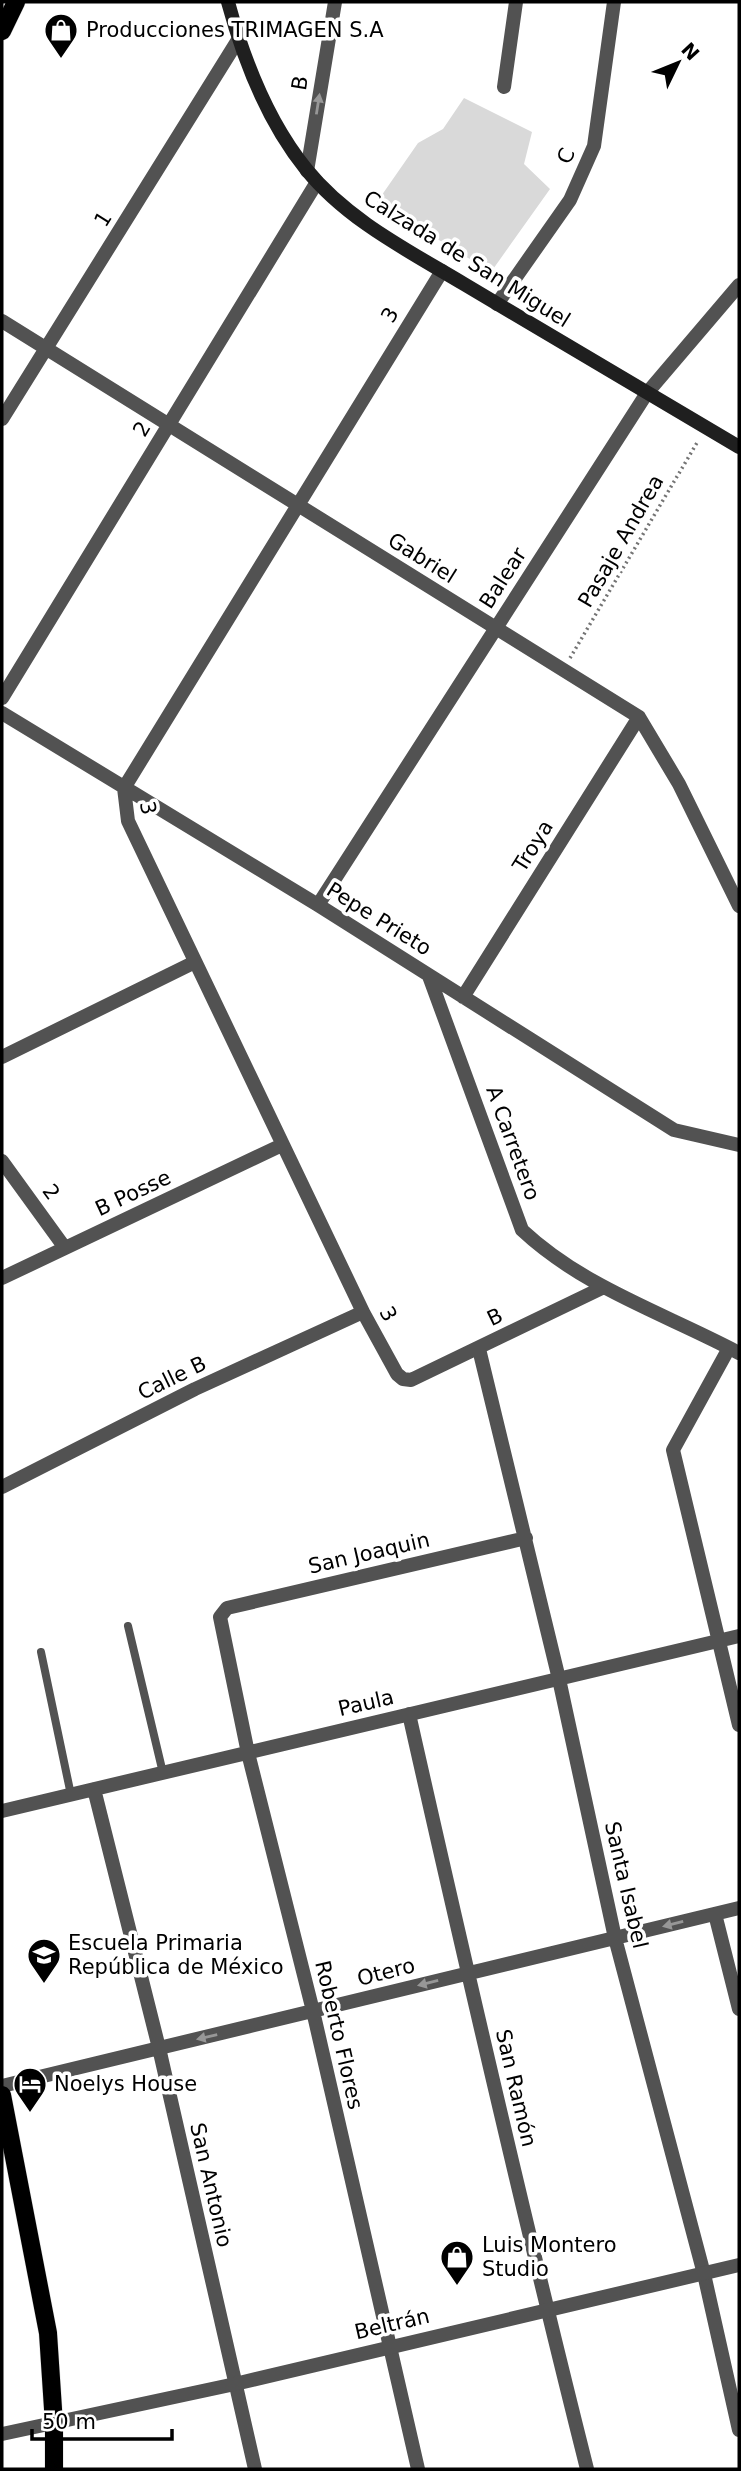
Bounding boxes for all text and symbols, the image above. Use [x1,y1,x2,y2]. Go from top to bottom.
shop icon: Producciones TRIMAGEN S.A [42,11,80,60]
place label: Producciones TRIMAGEN S.A [86,18,384,42]
north arrow [643,28,713,98]
text: N [677,38,704,65]
street label: B [287,74,313,92]
one-way arrow [313,93,324,115]
street label: C [552,144,580,168]
street label: Calzada de San Miguel [359,186,575,332]
street label: 1 [89,207,117,231]
street label: 3 [376,303,404,327]
street label: 2 [128,417,156,441]
street label: Pasaje Andrea [573,471,669,611]
street label: Gabriel [384,528,460,588]
street label: Balear [475,543,532,613]
street label: 3 [135,799,161,817]
street label: Troya [507,816,558,877]
street label: Pepe Prieto [322,877,436,961]
street label: A Carretero [481,1082,545,1204]
street label: B Posse [91,1165,175,1221]
street label: 2 [37,1180,65,1204]
street label: 3 [374,1302,402,1326]
street label: B [483,1303,507,1331]
street label: Calle B [134,1351,210,1405]
street label: San Joaquin [306,1527,432,1579]
street label: Paula [336,1685,396,1721]
street label: Santa Isabel [600,1819,652,1951]
one-way arrow [662,1919,684,1930]
place label: Escuela Primaria República de México [68,1931,284,1979]
school or university icon: Escuela Primaria República de México [25,1936,63,1985]
street label: Otero [355,1953,417,1991]
street label: Roberto Flores [310,1958,368,2112]
one-way arrow [417,1978,439,1989]
street label: San Ramón [491,2027,541,2149]
one-way arrow [196,2031,218,2042]
hotel icon: Noelys House [11,2065,49,2114]
place label: Noelys House [54,2072,197,2096]
street label: San Antonio [185,2120,237,2250]
place label: Luis Montero Studio [482,2233,617,2281]
shop icon: Luis Montero Studio [438,2238,476,2287]
street label: Beltrán [352,2304,432,2344]
scale bar [32,2398,172,2442]
text: 50 m [42,2410,96,2434]

